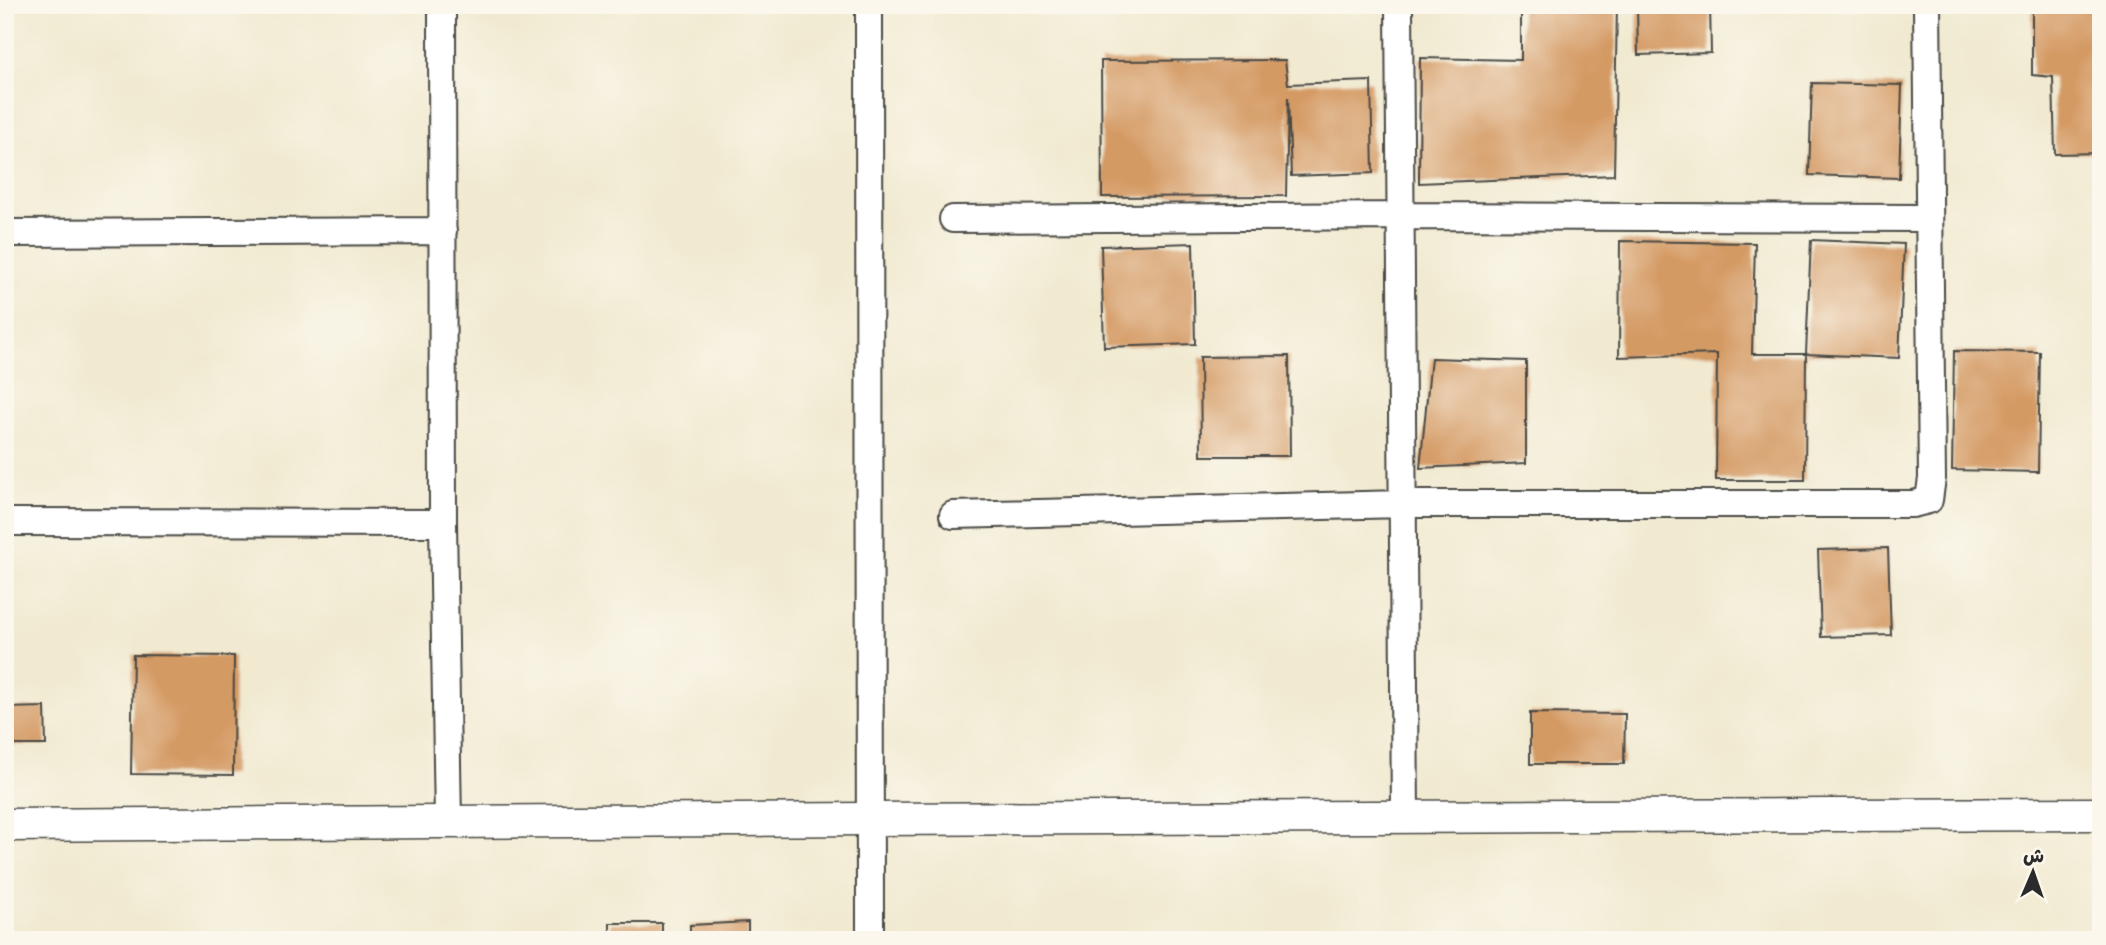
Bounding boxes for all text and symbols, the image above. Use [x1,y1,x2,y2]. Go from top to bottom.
north arrow [1997,836,2068,906]
text: ش [2023,843,2045,867]

